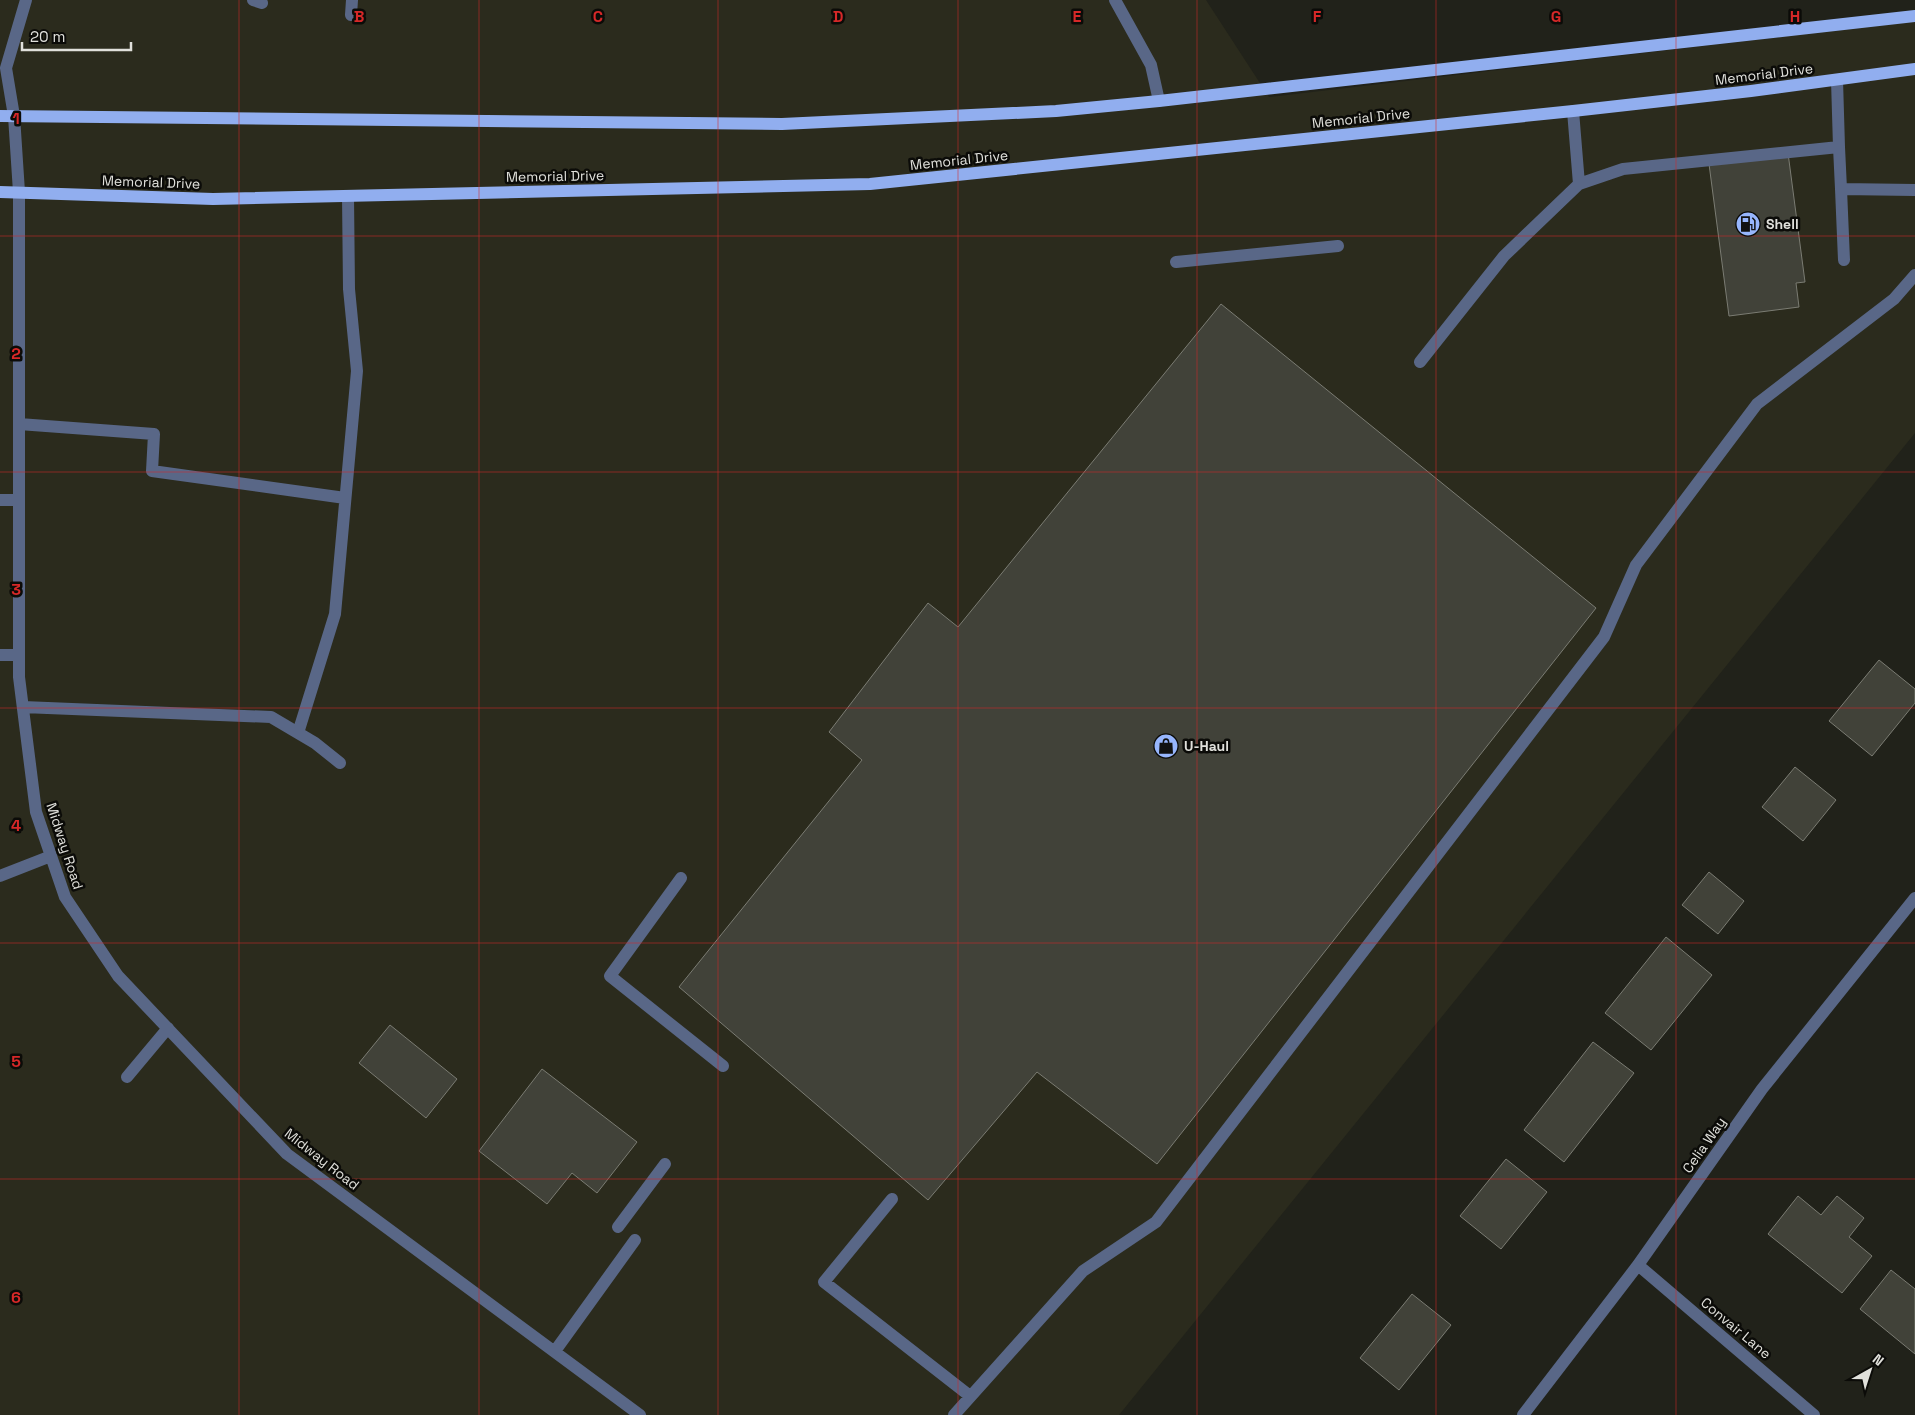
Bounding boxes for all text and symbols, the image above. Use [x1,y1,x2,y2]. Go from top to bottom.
text: B [354,6,364,27]
text: C [593,6,603,27]
text: D [833,6,843,27]
text: E [1073,6,1082,27]
text: F [1313,6,1322,27]
text: G [1551,6,1561,27]
text: H [1790,6,1800,27]
scale bar [22,20,131,52]
text: 20 m [30,27,65,46]
street label: Memorial Drive [1714,59,1814,89]
street label: Memorial Drive [1311,104,1411,132]
text: 1 [12,108,20,129]
street label: Memorial Drive [909,146,1009,174]
street label: Memorial Drive [506,166,604,186]
street label: Memorial Drive [102,171,200,193]
fuel station icon: Shell [1735,211,1761,237]
place label: Shell [1766,215,1799,233]
text: 2 [11,343,21,364]
text: 3 [11,579,21,600]
shop icon: U-Haul [1153,733,1179,759]
place label: U-Haul [1184,737,1229,755]
street label: Midway Road [43,800,87,892]
text: 4 [11,815,21,836]
text: 5 [11,1051,21,1072]
street label: Celia Way [1678,1114,1730,1176]
street label: Midway Road [281,1124,363,1194]
text: 6 [11,1287,21,1308]
street label: Convair Lane [1697,1293,1775,1363]
north arrow [1845,1345,1895,1395]
text: N [1869,1350,1887,1370]

